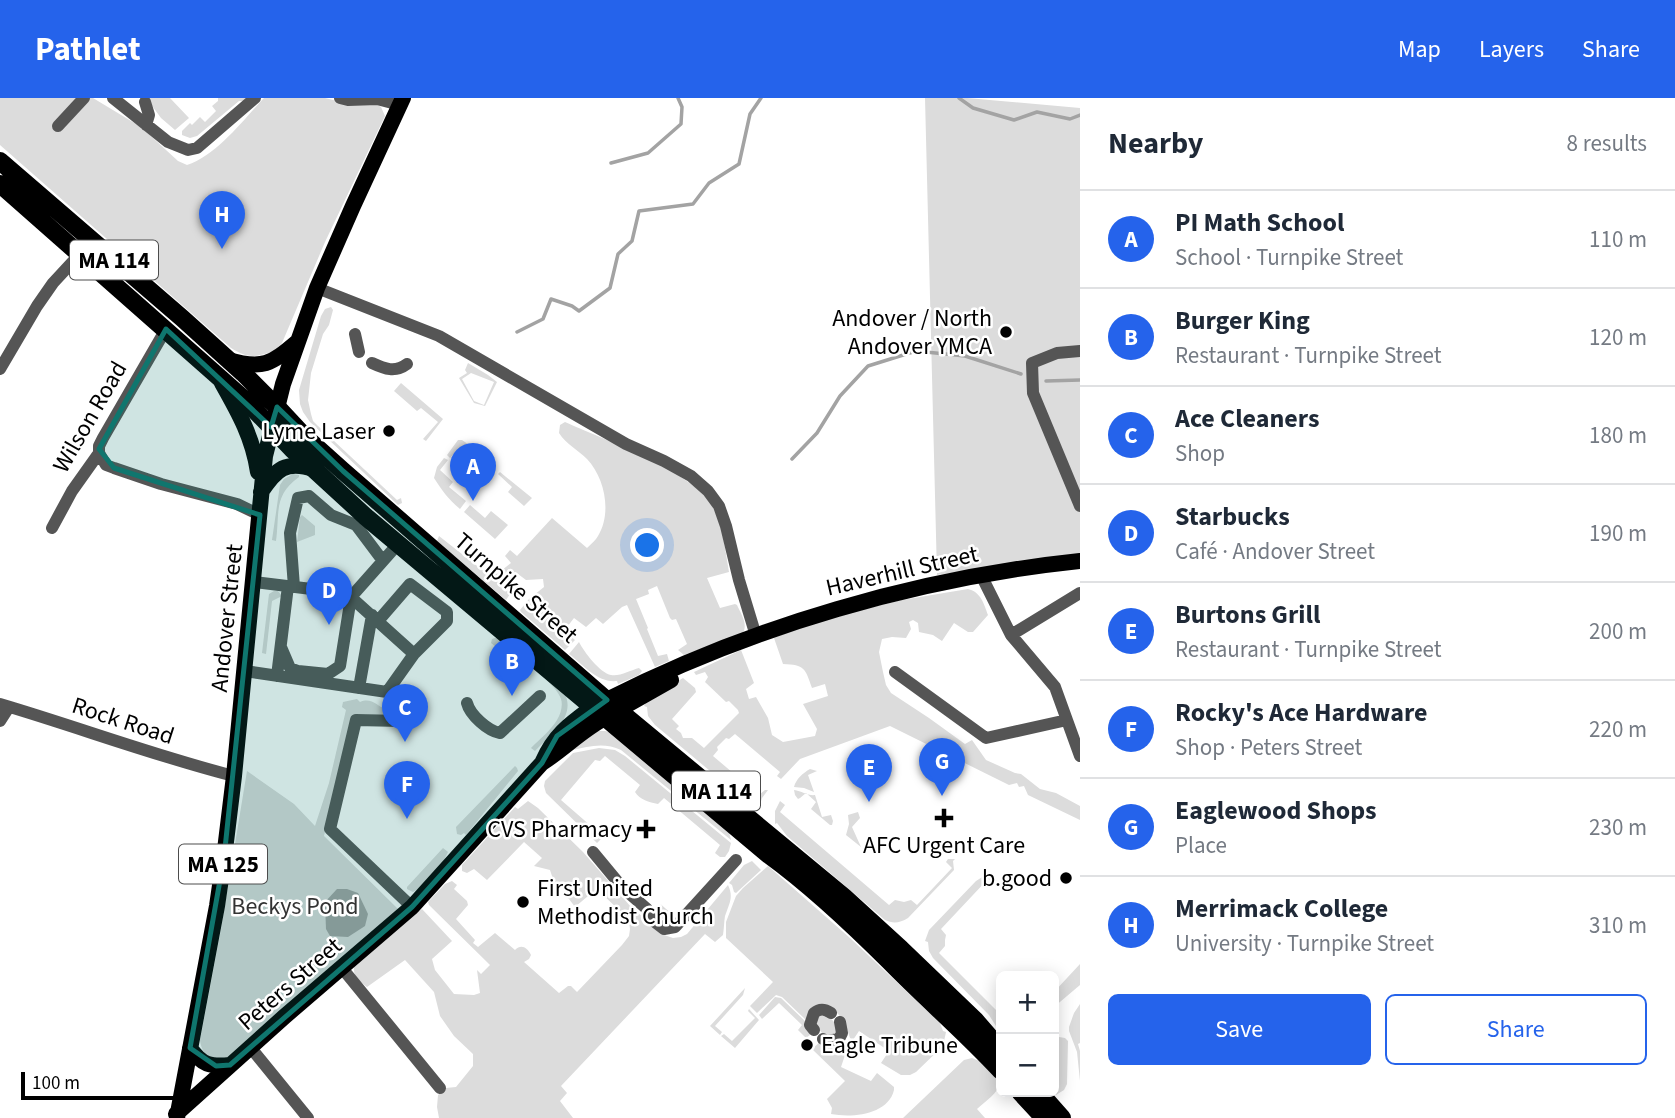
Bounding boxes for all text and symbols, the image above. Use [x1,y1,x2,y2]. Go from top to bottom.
text: Pathlet [35,26,141,73]
text: Map [1398,32,1441,67]
text: Layers [1479,32,1544,67]
text: Share [1582,32,1640,67]
text: Nearby [1108,122,1203,165]
text: 8 results [1567,127,1647,160]
pin: H [199,191,245,249]
text: PI Math School [1175,204,1344,241]
text: A [1124,223,1138,256]
text: 110 m [1589,223,1647,256]
road number: MA 114 [70,240,158,280]
text: School · Turnpike Street [1175,241,1403,274]
place label: Andover / North Andover YMCA [832,301,992,364]
text: Burger King [1175,302,1310,339]
text: B [1124,321,1138,354]
text: 120 m [1589,321,1647,354]
marker: Andover / North Andover YMCA [998,324,1014,340]
text: Restaurant · Turnpike Street [1175,339,1442,372]
street label: Wilson Road [44,355,136,479]
text: Ace Cleaners [1175,400,1319,437]
place label: Lyme Laser [262,414,376,449]
text: C [1124,419,1138,452]
text: 180 m [1589,419,1647,452]
marker: Lyme Laser [381,423,397,439]
text: Shop [1175,437,1225,470]
pin: A [450,443,496,501]
text: Starbucks [1175,498,1290,535]
text: D [1124,517,1138,550]
text: 190 m [1589,517,1647,550]
street label: Turnpike Street [446,524,586,652]
your location [630,528,664,562]
text: Café · Andover Street [1175,535,1375,568]
street label: Haverhill Street [822,536,982,606]
street label: Andover Street [202,542,252,694]
pin: D [306,567,352,625]
text: Burtons Grill [1175,596,1320,633]
text: E [1125,615,1137,648]
text: 200 m [1589,615,1647,648]
text: Restaurant · Turnpike Street [1175,633,1442,666]
pin: B [489,638,535,696]
pin: C [382,684,428,742]
street label: Rock Road [67,688,179,754]
text: Rocky's Ace Hardware [1175,694,1427,731]
text: F [1125,713,1137,746]
text: 220 m [1589,713,1647,746]
text: Shop · Peters Street [1175,731,1362,764]
pin: G [919,738,965,796]
pin: E [846,744,892,802]
pin: F [384,761,430,819]
road number: MA 114 [672,772,760,810]
text: Eaglewood Shops [1175,792,1377,829]
marker: AFC Urgent Care [934,808,954,828]
text: G [1124,811,1138,844]
text: 230 m [1589,811,1647,844]
place label: CVS Pharmacy [487,812,632,847]
marker: CVS Pharmacy [638,821,654,837]
place label: AFC Urgent Care [863,828,1025,863]
text: Place [1175,829,1227,862]
road number: MA 125 [179,844,267,884]
place label: b.good [982,861,1052,896]
marker: b.good [1058,870,1074,886]
place label: First United Methodist Church [537,871,714,934]
park label: Beckys Pond [231,889,359,924]
text: Merrimack College [1175,890,1388,927]
marker: First United Methodist Church [515,894,531,910]
text: H [1123,909,1139,942]
text: 310 m [1589,909,1647,942]
text: University · Turnpike Street [1175,927,1434,960]
street label: Peters Street [230,929,350,1039]
map controls [996,971,1059,1097]
button: + [996,971,1059,1034]
button: Save [1108,994,1371,1065]
button: Share [1385,994,1647,1065]
place label: Eagle Tribune [821,1028,958,1063]
button: − [996,1034,1059,1097]
marker: Eagle Tribune [799,1037,815,1053]
scale bar [21,1069,189,1101]
text: 100 m [32,1070,80,1097]

